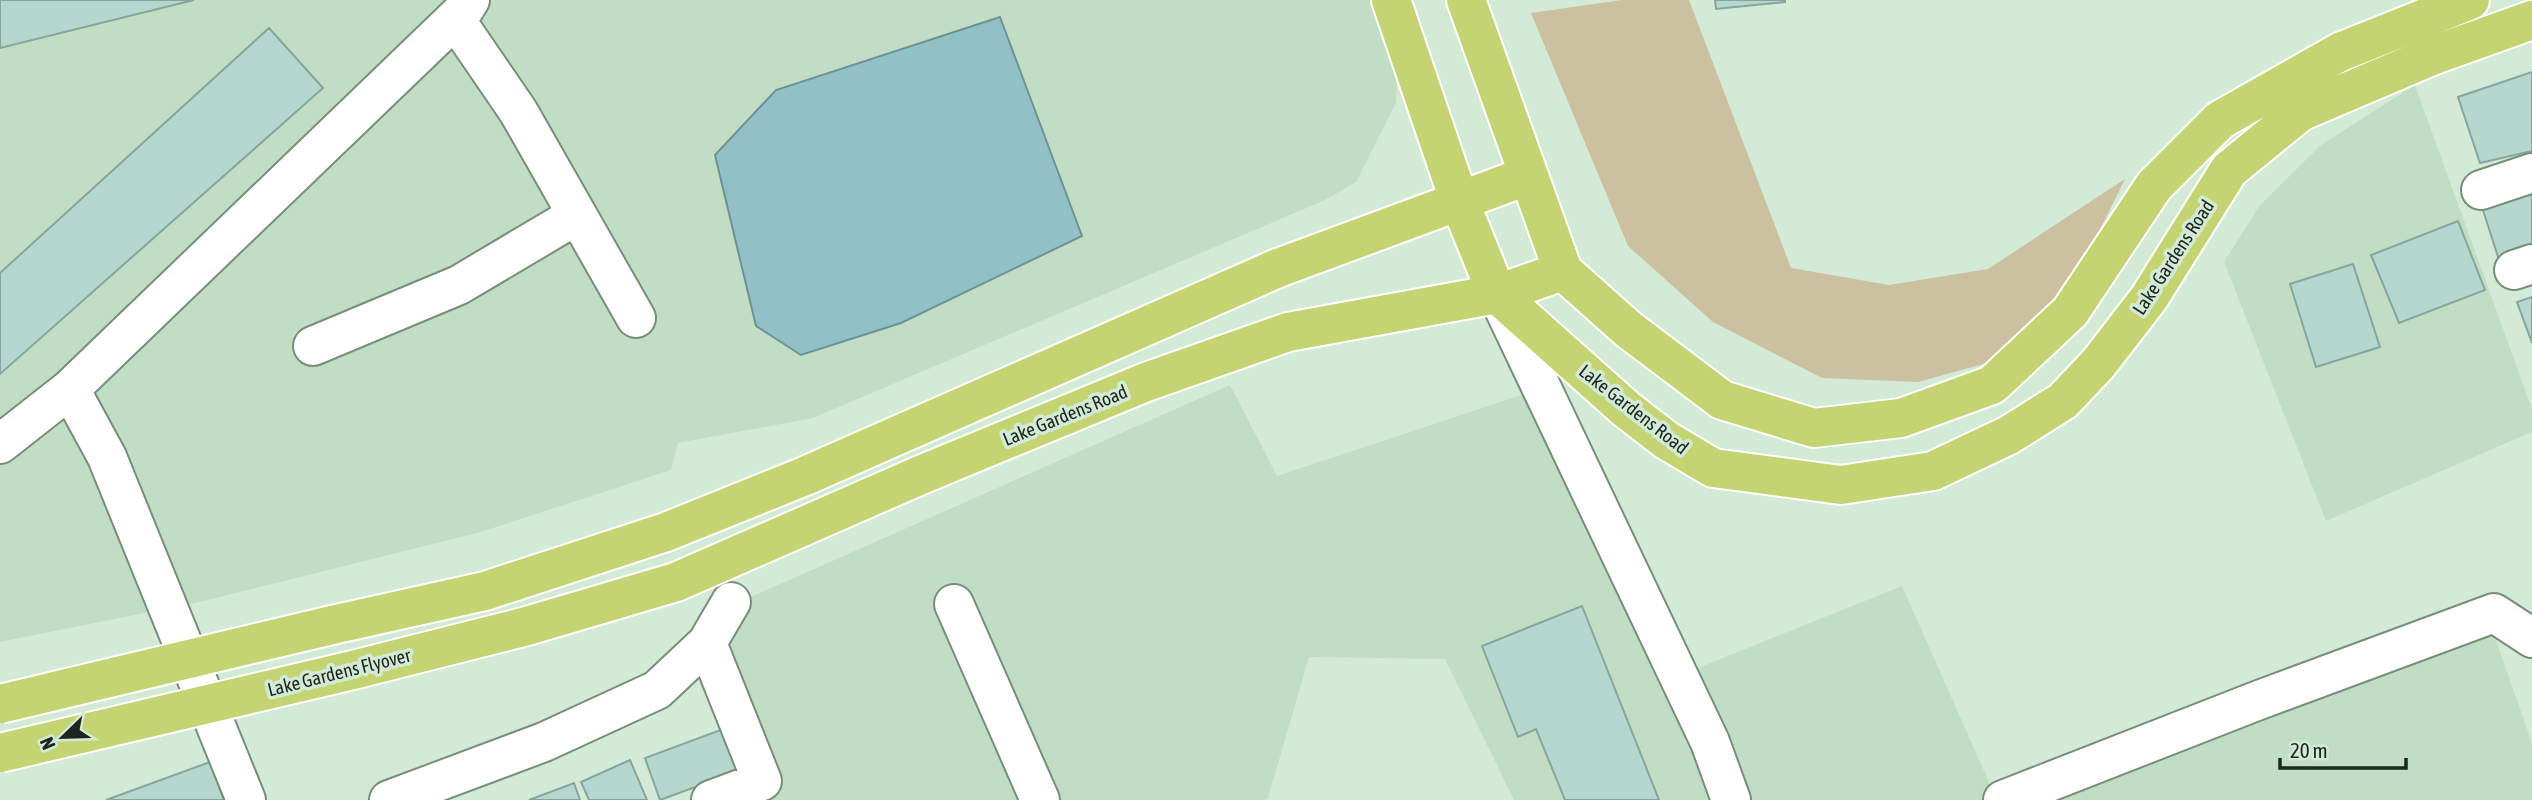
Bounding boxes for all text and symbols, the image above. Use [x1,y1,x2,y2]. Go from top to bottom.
street label: Lake Gardens Road [2128,196,2218,318]
street label: Lake Gardens Road [1575,360,1693,458]
street label: Lake Gardens Road [1000,380,1130,450]
street label: Lake Gardens Flyover [265,643,413,700]
north arrow [28,702,98,772]
scale bar [2280,726,2406,770]
text: N [35,734,60,753]
text: 20 m [2290,738,2328,762]

